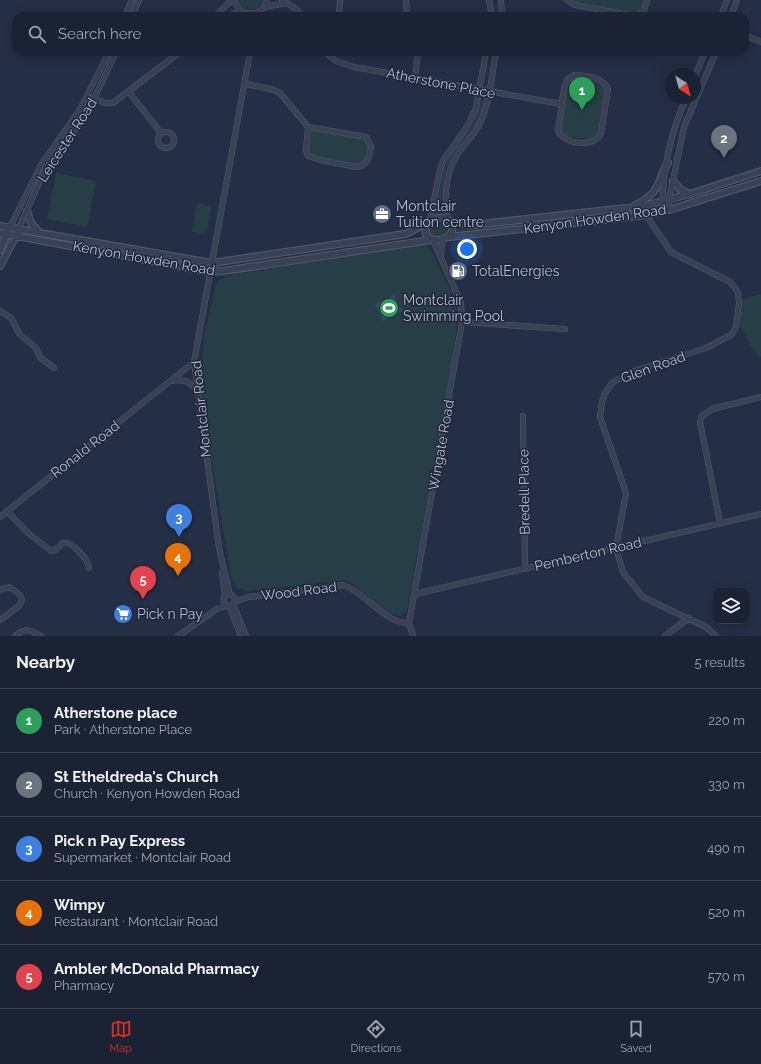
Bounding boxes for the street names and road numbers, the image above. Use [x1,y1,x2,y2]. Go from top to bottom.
street label: Atherstone Place [385,65,497,101]
street label: Leicester Road [34,95,100,185]
street label: Kenyon Howden Road [523,201,667,237]
street label: Kenyon Howden Road [72,238,216,278]
street label: Glen Road [619,348,687,386]
street label: Montclair Road [188,360,214,458]
street label: Wingate Road [425,398,457,492]
street label: Ronald Road [47,417,123,481]
street label: Bredell Place [515,449,533,535]
street label: Pemberton Road [533,534,643,574]
street label: Wood Road [260,578,338,604]

